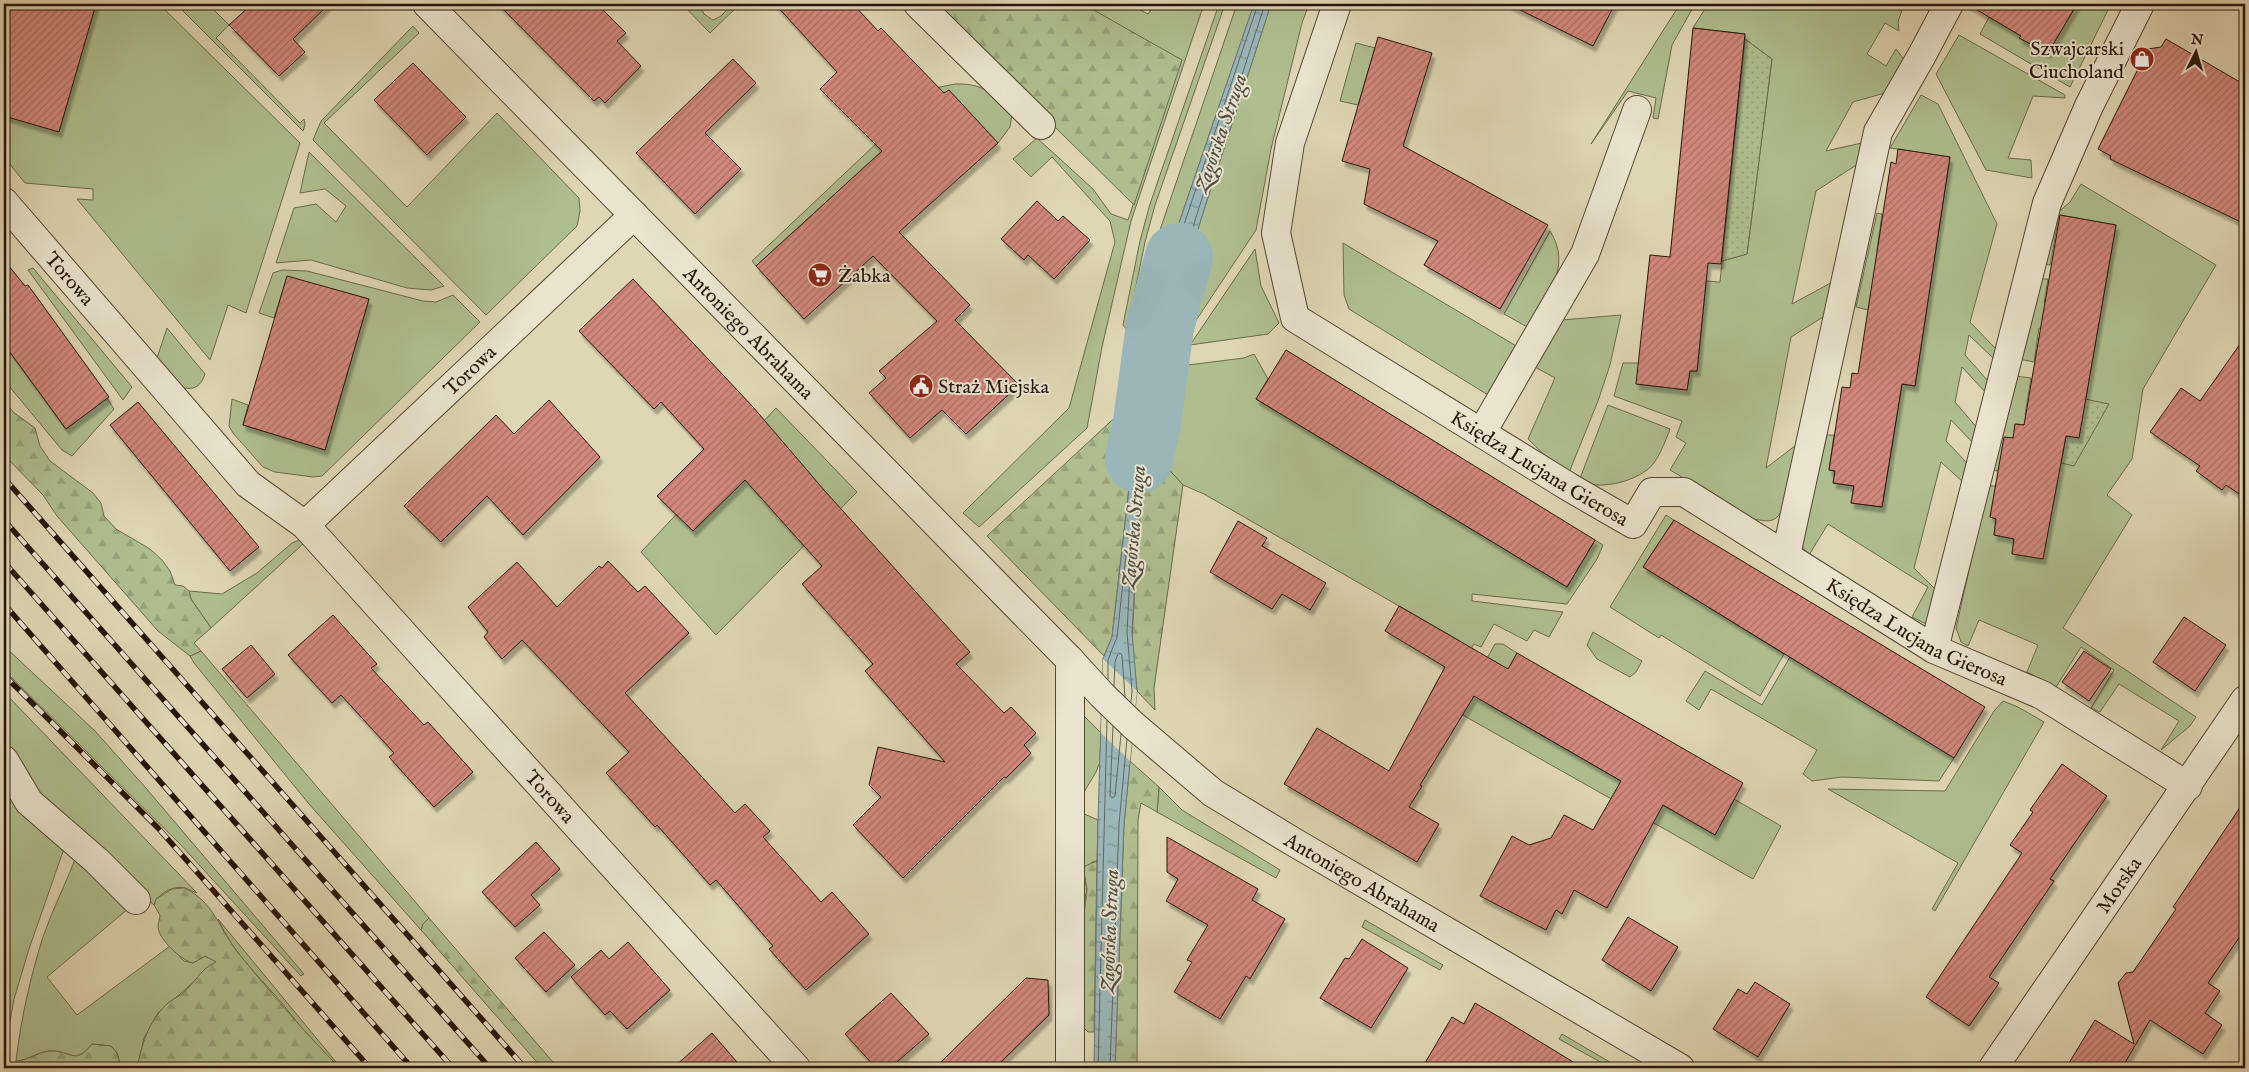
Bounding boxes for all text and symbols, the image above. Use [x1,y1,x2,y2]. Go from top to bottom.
north arrow [2172,28,2222,78]
text: N [2189,30,2204,50]
place label: Szwajcarski Ciucholand [2029,37,2124,85]
shop icon: Szwajcarski Ciucholand [2129,46,2155,72]
water label: Zagórska Struga [1188,71,1254,198]
street label: Torowa [39,247,99,312]
street label: Antoniego Abrahama [677,261,819,405]
supermarket icon: Żabka [807,262,833,288]
place label: Żabka [838,264,891,289]
street label: Torowa [439,340,502,402]
public building icon: Straż Miejska [908,373,934,399]
place label: Straż Miejska [938,375,1049,400]
street label: Księdza Lucjana Gierosa [1445,406,1633,533]
water label: Zagórska Struga [1115,464,1153,592]
street label: Księdza Lucjana Gierosa [1821,573,2011,693]
street label: Torowa [519,766,580,829]
street label: Antoniego Abrahama [1278,828,1444,939]
street label: Morska [2092,852,2148,919]
water label: Zagórska Struga [1095,869,1126,995]

